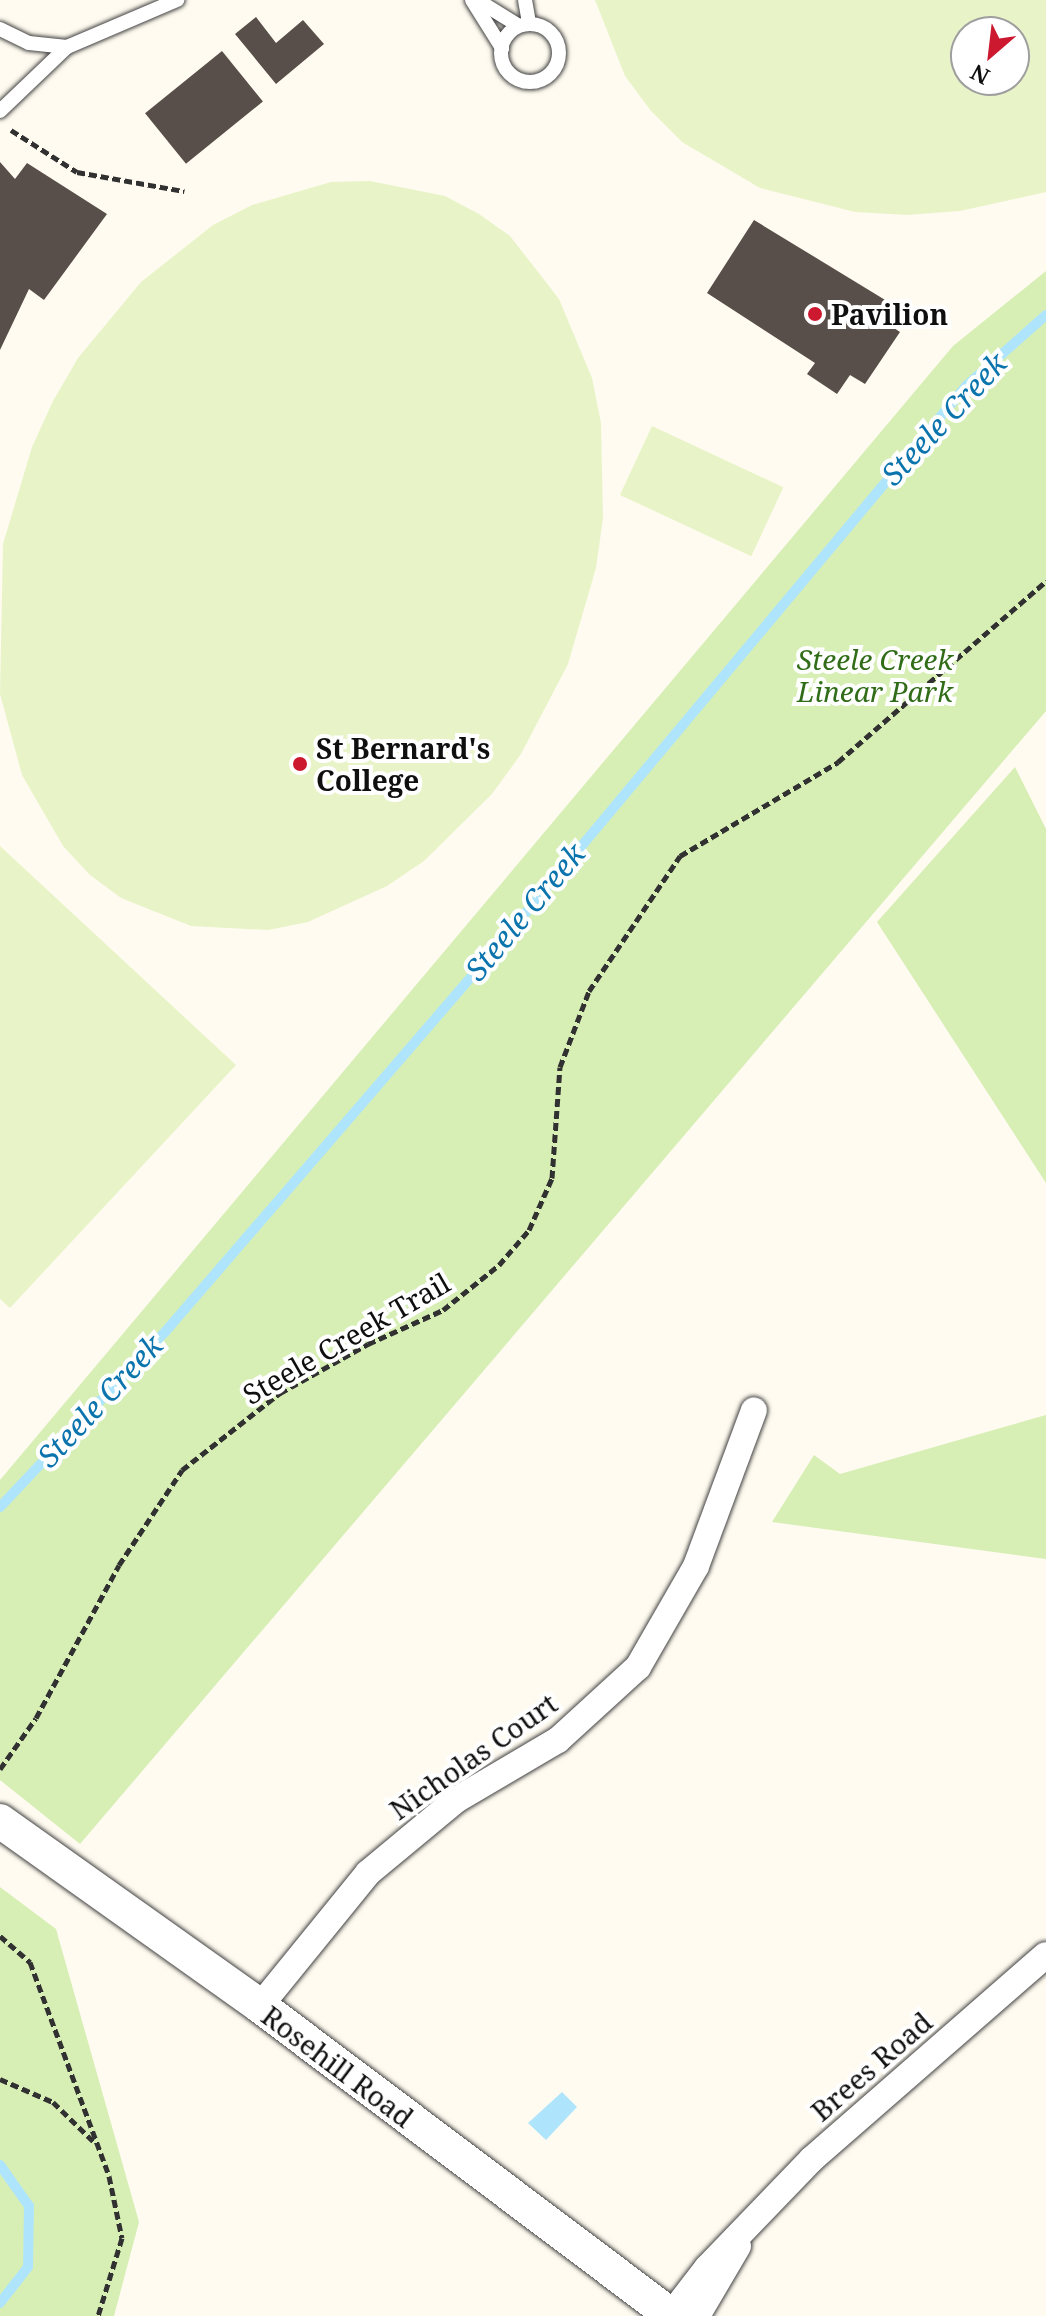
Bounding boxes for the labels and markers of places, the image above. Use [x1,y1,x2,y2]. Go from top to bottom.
place label: Pavilion [831,297,948,331]
marker: Pavilion [806,305,824,323]
place label: St Bernard's College [316,731,490,797]
marker: St Bernard's College [291,755,309,773]

